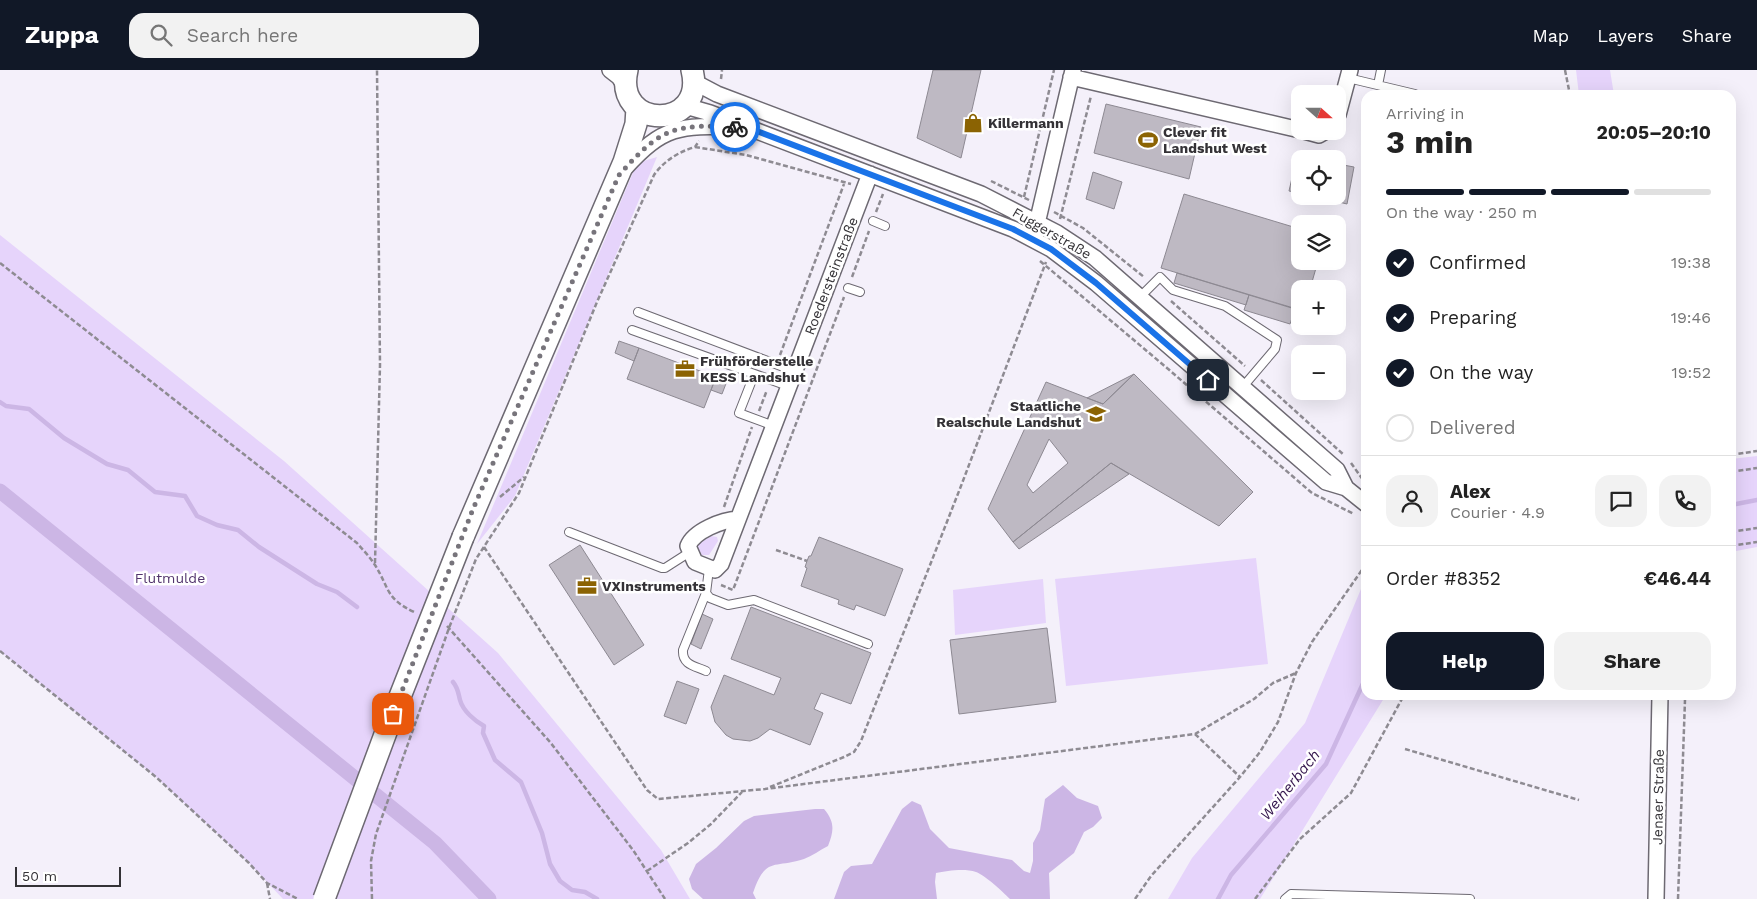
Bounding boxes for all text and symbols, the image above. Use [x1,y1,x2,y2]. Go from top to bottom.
search box [129,13,479,58]
text: Zuppa [25,21,99,49]
icon: search [147,21,175,49]
text: Search here [187,24,298,47]
text: Map [1532,25,1569,46]
text: Layers [1597,25,1654,46]
text: Share [1682,25,1732,46]
north arrow [1291,85,1346,140]
map controls [1291,85,1346,400]
courier [710,102,760,152]
text: Arriving in [1386,104,1464,123]
shop icon: Killermann [962,112,984,134]
icon: bike [721,113,749,141]
place label: Killermann [988,115,1064,131]
text: 20:05–20:10 [1597,121,1711,144]
text: 3 min [1386,123,1473,161]
place label: Clever fit Landshut West [1163,124,1267,156]
sports icon: Clever fit Landshut West [1137,129,1159,151]
button: locate [1291,150,1346,205]
text: On the way · 250 m [1386,203,1537,222]
street label: Fuggerstraße [1010,204,1094,262]
street label: Roedersteinstraße [801,215,861,337]
button: layers [1291,215,1346,270]
icon: check [1386,249,1414,277]
text: Confirmed [1429,251,1526,274]
text: 19:38 [1671,253,1711,272]
button: + [1291,280,1346,335]
icon: check [1386,304,1414,332]
text: Preparing [1429,306,1516,329]
text: 19:46 [1671,308,1711,327]
button: − [1291,345,1346,400]
place label: Frühförderstelle KESS Landshut [700,353,813,385]
office icon: Frühförderstelle KESS Landshut [674,358,696,380]
pin [1187,359,1229,401]
icon: check [1386,359,1414,387]
text: On the way [1429,361,1533,384]
text: 19:52 [1672,363,1711,382]
icon: home [1194,366,1222,394]
place label: Staatliche Realschule Landshut [936,398,1081,430]
school or university icon: Staatliche Realschule Landshut [1085,403,1107,425]
text: Delivered [1429,416,1516,439]
button: person [1386,475,1438,527]
button: chat [1595,475,1647,527]
button: phone [1659,475,1711,527]
text: Alex [1450,480,1491,503]
text: Courier · 4.9 [1450,503,1545,522]
text: Order #8352 [1386,567,1501,590]
text: €46.44 [1644,567,1711,590]
park label: Flutmulde [135,570,205,586]
office icon: VXInstruments [576,575,598,597]
place label: VXInstruments [602,578,706,594]
button: Help [1386,632,1544,690]
button: Share [1554,632,1711,690]
pin [372,693,414,735]
icon: bag [379,700,407,728]
water label: Weiherbach [1256,746,1324,824]
street label: Jenaer Straße [1649,749,1667,845]
scale bar [15,864,121,887]
text: 50 m [22,868,57,884]

